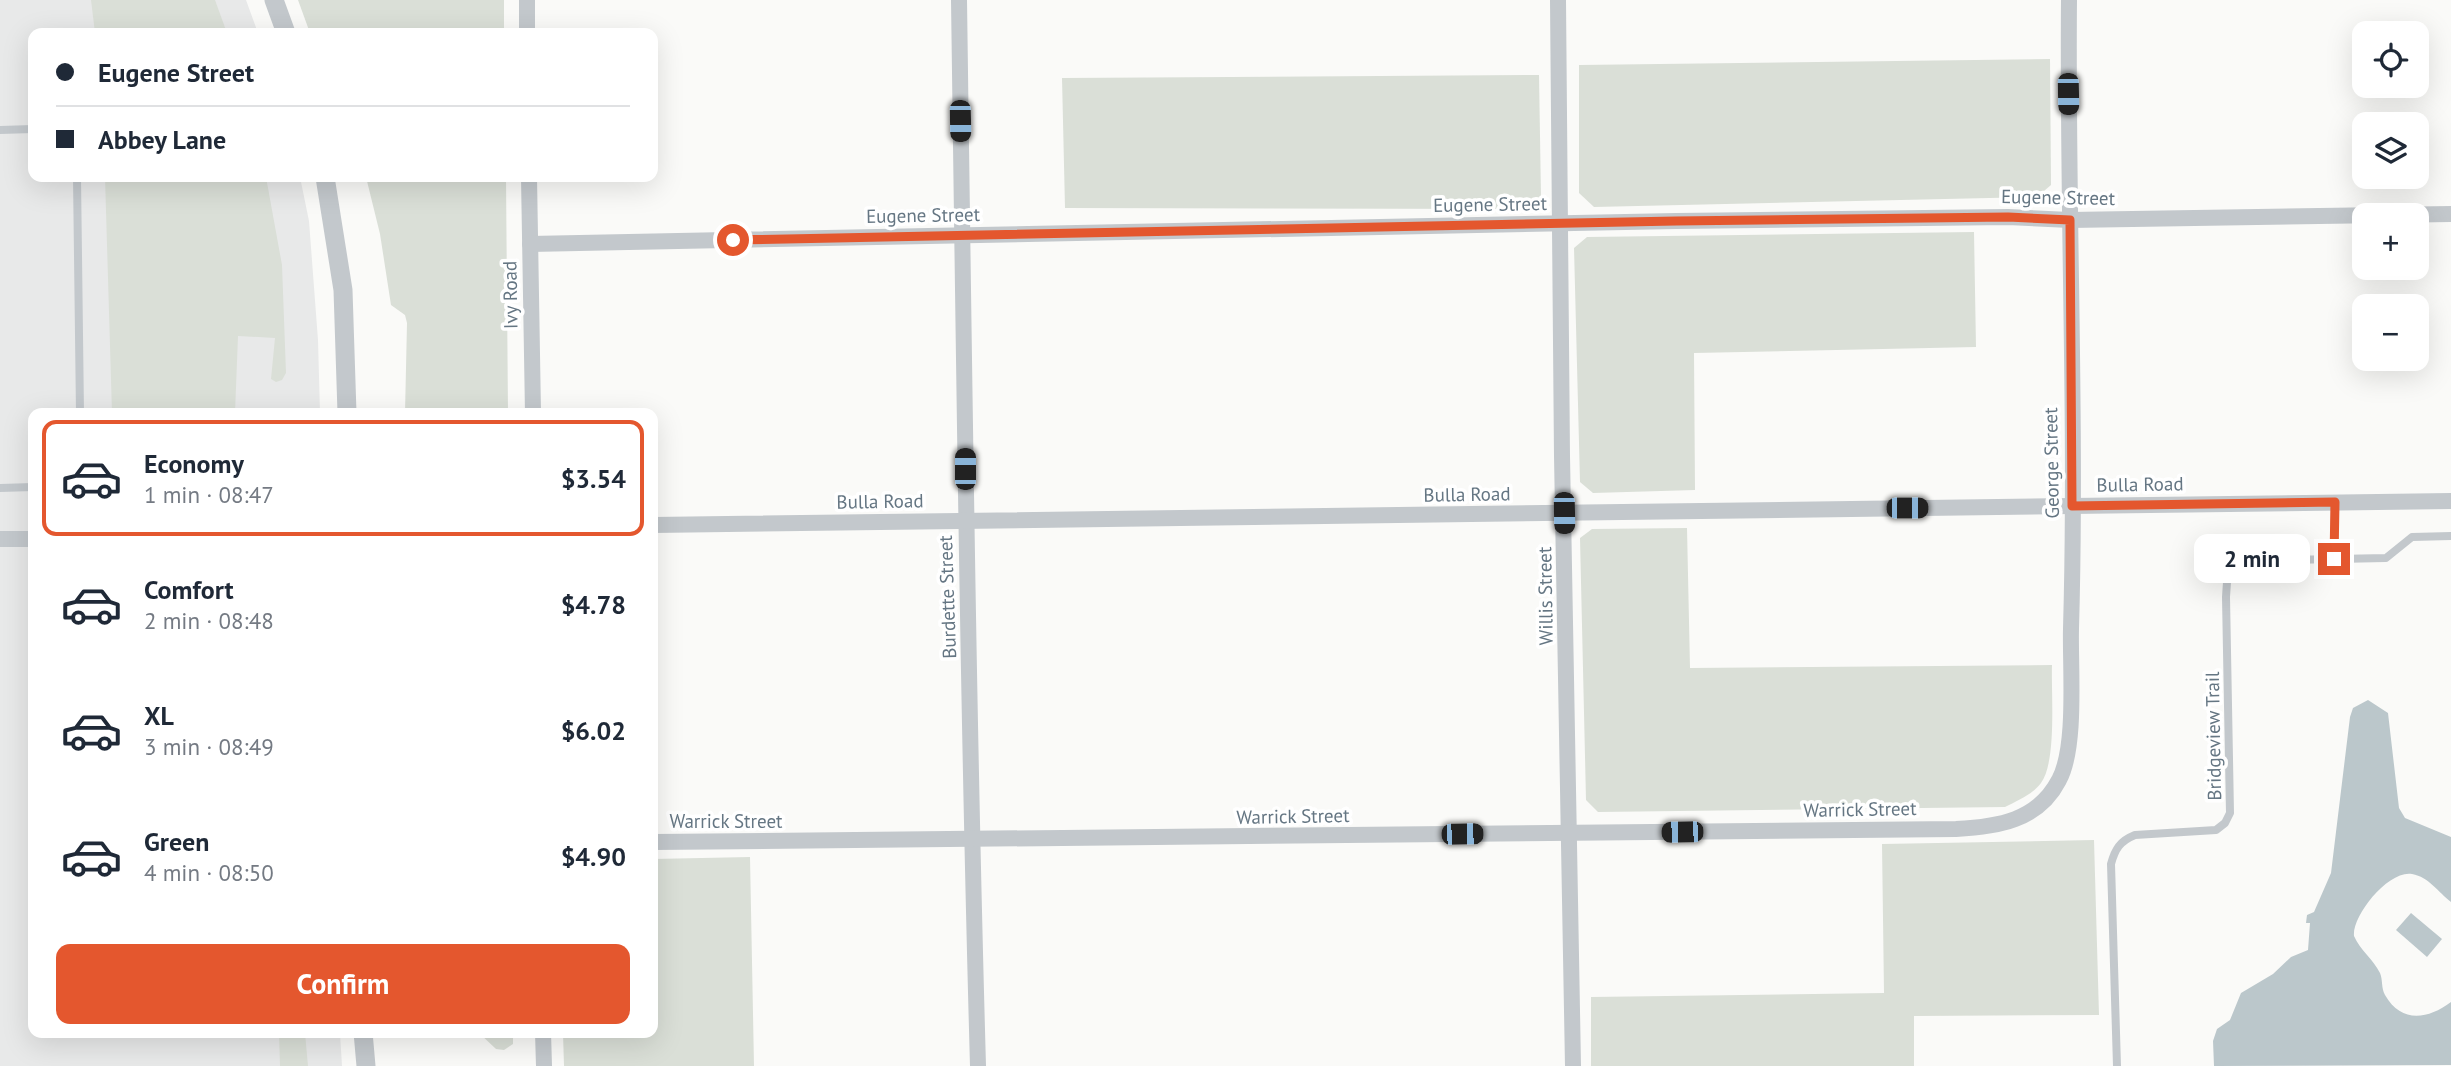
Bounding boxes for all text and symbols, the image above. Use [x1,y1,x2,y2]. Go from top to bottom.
map controls [2352,21,2429,371]
button: locate [2352,21,2429,98]
text: Eugene Street [98,56,254,89]
car [2058,73,2079,115]
car [950,100,971,142]
button: layers [2352,112,2429,189]
text: Abbey Lane [98,123,226,156]
street label: Eugene Street [2001,184,2116,210]
street label: Eugene Street [1433,191,1548,217]
street label: Eugene Street [866,202,981,228]
button: + [2352,203,2429,280]
route start [717,224,749,256]
street label: Ivy Road [497,261,523,329]
button: − [2352,294,2429,371]
street label: George Street [2038,407,2064,519]
icon: car [60,447,123,510]
text: Economy [144,447,244,480]
car [955,448,976,490]
text: $3.54 [561,462,626,495]
street label: Bulla Road [2096,471,2184,497]
text: 1 min · 08:47 [144,480,274,509]
street label: Bulla Road [1423,481,1511,507]
street label: Bulla Road [836,488,924,514]
car [1554,492,1575,534]
car [1887,498,1929,519]
street label: Burdette Street [933,534,961,659]
callout: 2 min [2194,534,2310,584]
route end [2318,543,2350,575]
text: 2 min [2224,544,2280,573]
street label: Willis Street [1532,546,1558,646]
icon: car [60,573,123,636]
text: Comfort [144,573,234,606]
text: $4.78 [561,588,626,621]
text: 2 min · 08:48 [144,606,274,635]
street label: Bridgeview Trail [2200,671,2226,801]
icon: car [60,699,123,762]
text: XL [144,699,174,732]
text: $6.02 [561,714,626,747]
text: 3 min · 08:49 [144,732,274,761]
street label: Warrick Street [1803,796,1917,822]
street label: Warrick Street [1236,803,1350,829]
street label: Warrick Street [669,809,783,833]
car [1661,821,1704,843]
car [1441,823,1484,845]
icon: car [60,825,123,888]
text: Green [144,825,209,858]
text: $4.90 [561,840,626,873]
text: 4 min · 08:50 [144,858,274,887]
button: Confirm [56,944,630,1024]

